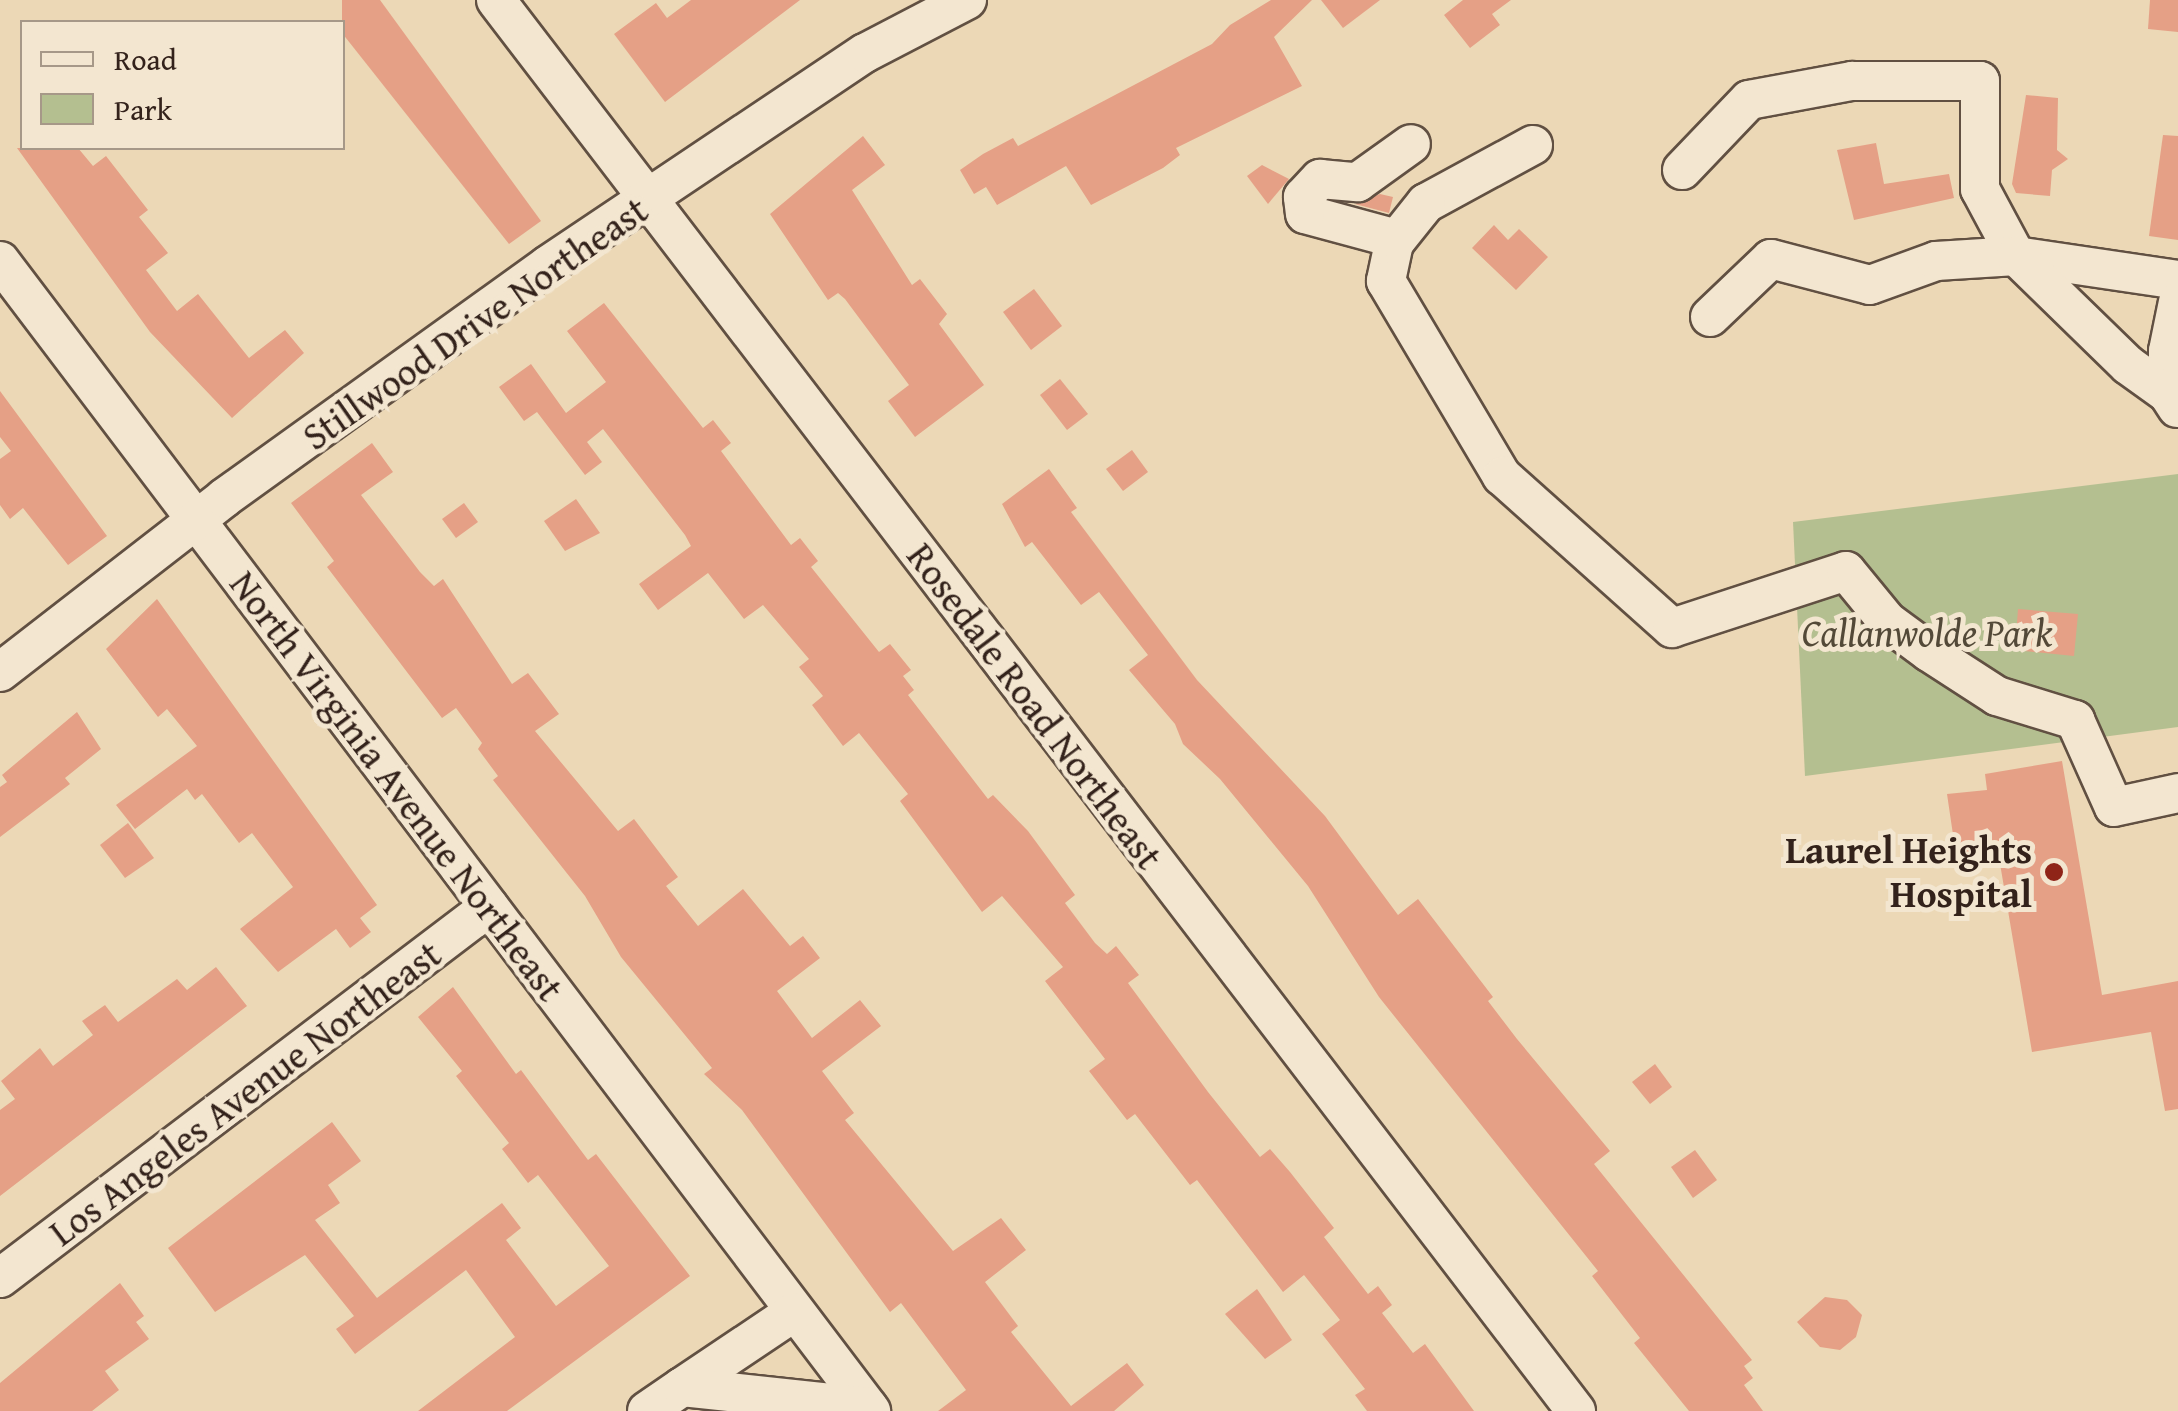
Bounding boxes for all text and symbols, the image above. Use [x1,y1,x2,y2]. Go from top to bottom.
legend [20,20,345,150]
text: Road [114,37,177,81]
text: Park [114,87,172,131]
street label: Stillwood Drive Northeast [294,187,656,459]
street label: Rosedale Road Northeast [898,534,1172,878]
street label: North Virginia Avenue Northeast [220,562,574,1010]
park label: Callanwolde Park [1802,610,2052,656]
place label: Laurel Heights Hospital [1785,827,2032,916]
marker: Laurel Heights Hospital [2041,859,2067,885]
street label: Los Angeles Avenue Northeast [40,931,450,1255]

